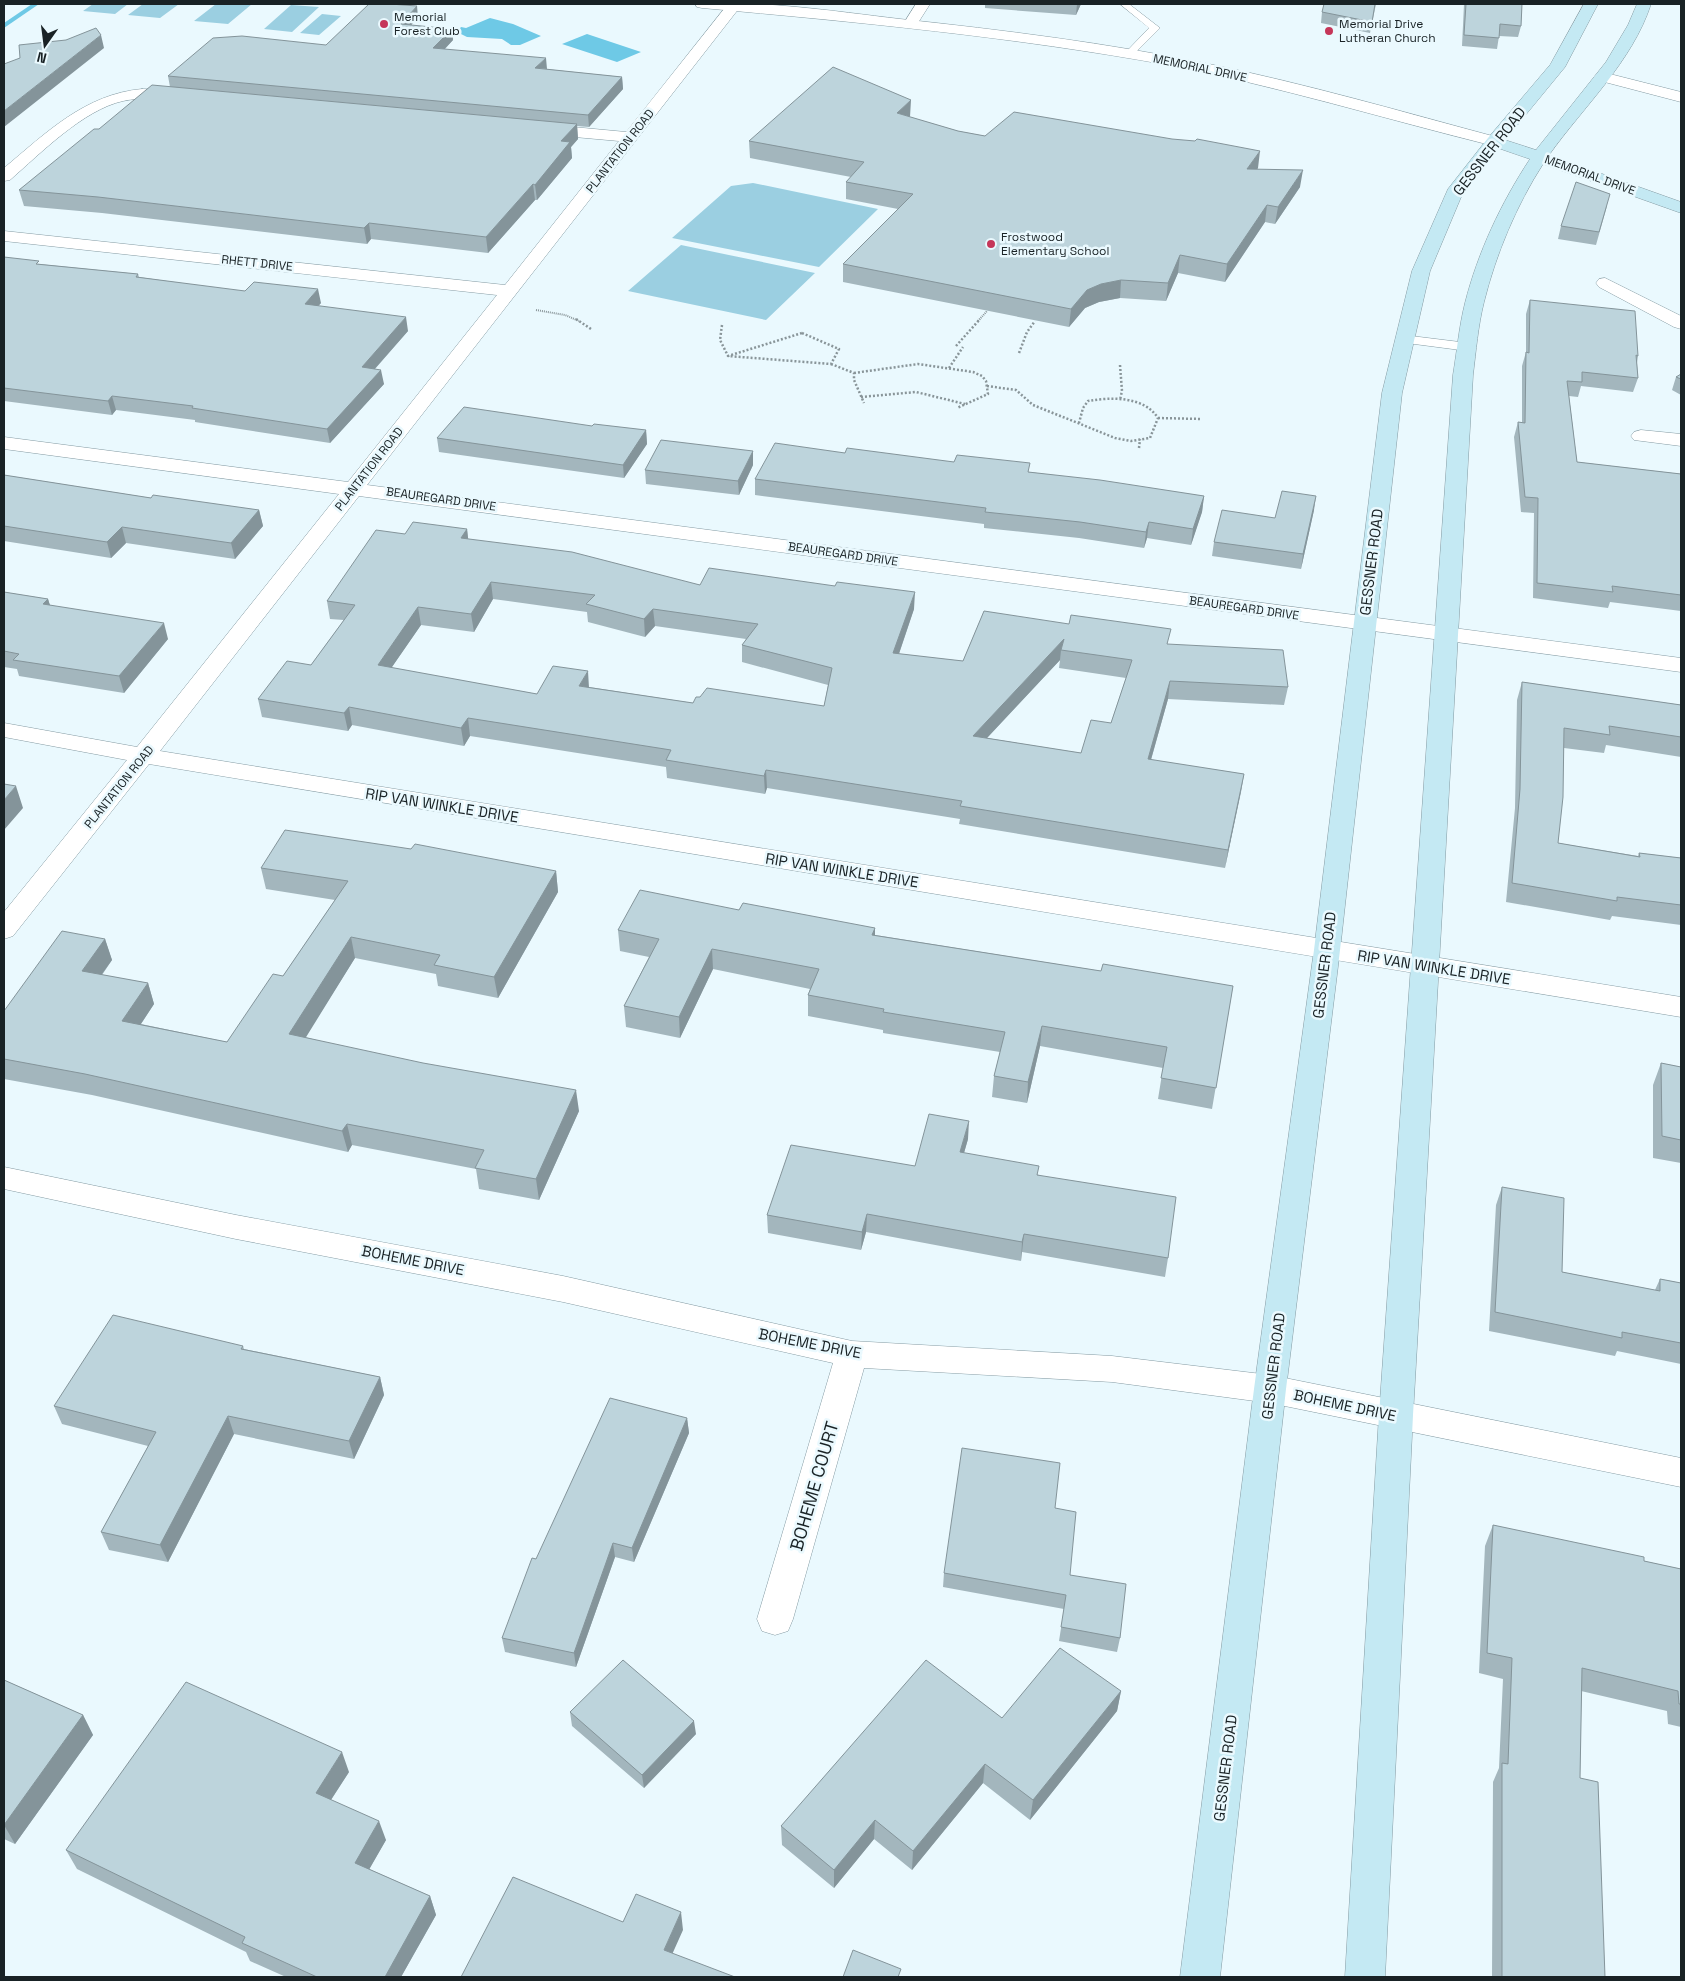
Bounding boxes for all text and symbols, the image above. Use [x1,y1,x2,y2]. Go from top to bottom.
place label: Memorial Forest Club [394,9,460,39]
place label: Memorial Drive Lutheran Church [1339,16,1436,46]
marker: Memorial Forest Club [378,18,390,30]
north arrow [20,20,70,70]
marker: Memorial Drive Lutheran Church [1323,25,1335,37]
text: N [35,48,49,67]
street label: MEMORIAL DRIVE [1152,50,1249,86]
street label: GESSNER ROAD [1449,103,1530,199]
street label: PLANTATION ROAD [582,106,658,196]
street label: MEMORIAL DRIVE [1542,151,1638,199]
place label: Frostwood Elementary School [1001,229,1109,259]
marker: Frostwood Elementary School [985,238,997,250]
street label: RHETT DRIVE [220,251,294,275]
street label: PLANTATION ROAD [331,424,407,514]
street label: BEAUREGARD DRIVE [385,483,497,515]
street label: GESSNER ROAD [1355,508,1387,616]
street label: BEAUREGARD DRIVE [787,538,899,570]
street label: BEAUREGARD DRIVE [1188,592,1300,624]
street label: PLANTATION ROAD [81,742,157,832]
street label: RIP VAN WINKLE DRIVE [364,784,520,826]
street label: RIP VAN WINKLE DRIVE [764,849,920,891]
street label: GESSNER ROAD [1308,911,1340,1019]
street label: RIP VAN WINKLE DRIVE [1356,946,1512,988]
street label: BOHEME DRIVE [360,1241,466,1279]
street label: GESSNER ROAD [1257,1312,1289,1420]
street label: BOHEME DRIVE [757,1324,863,1362]
street label: BOHEME DRIVE [1292,1385,1398,1425]
street label: BOHEME COURT [785,1418,844,1553]
street label: GESSNER ROAD [1209,1714,1241,1822]

